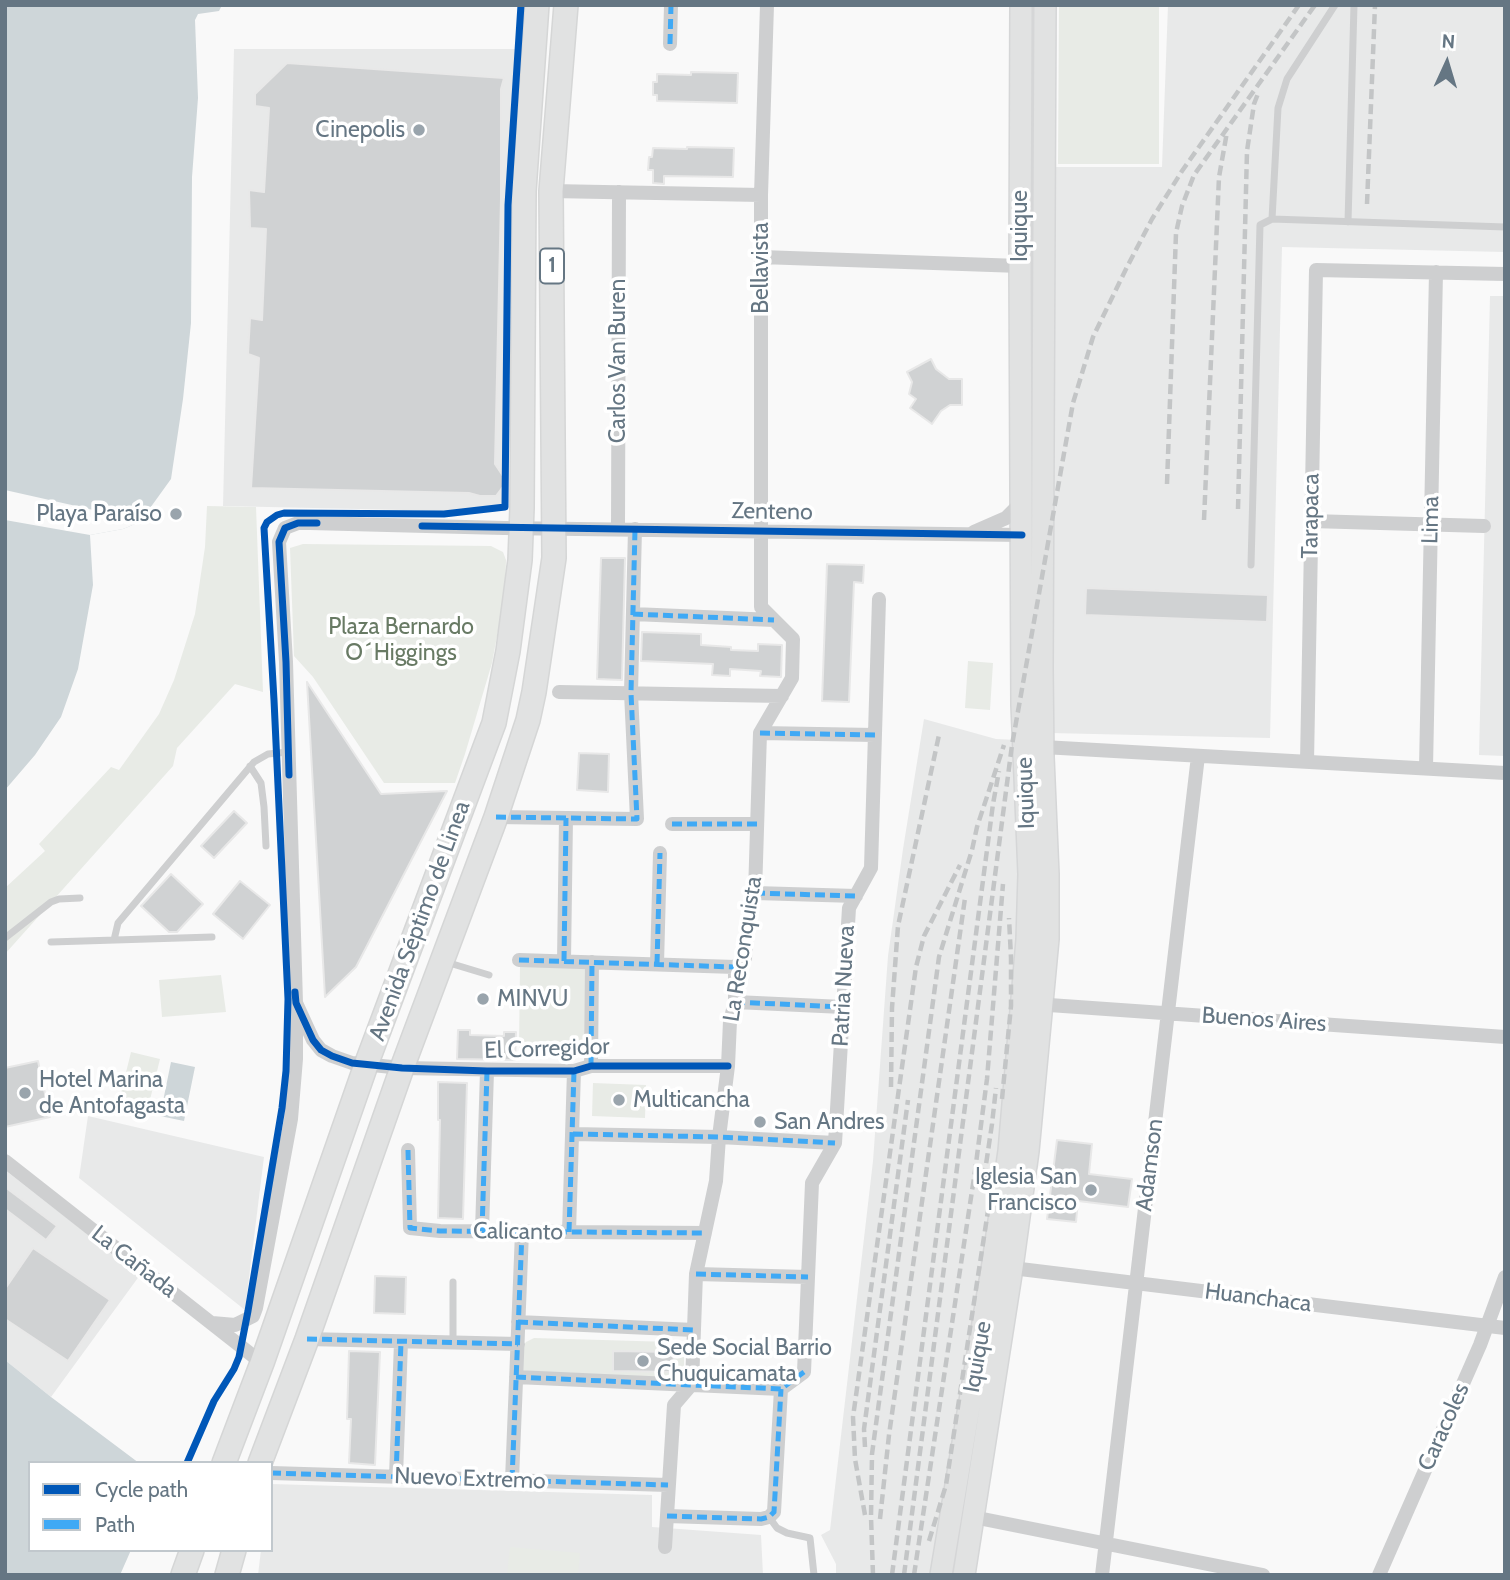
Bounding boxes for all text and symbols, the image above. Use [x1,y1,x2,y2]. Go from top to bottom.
north arrow [1412,28,1482,98]
text: N [1441,30,1456,53]
place label: Cinepolis [315,116,405,144]
marker: Cinepolis [411,122,427,138]
street label: Iquique [1006,190,1034,262]
street label: Bellavista [747,222,775,314]
road number: 1 [540,248,564,284]
street label: Carlos Van Buren [604,279,632,443]
street label: Tarapaca [1296,473,1326,559]
street label: Lima [1417,496,1445,544]
street label: Zenteno [731,497,813,527]
place label: Playa Paraíso [36,500,162,528]
marker: Playa Paraíso [168,506,184,522]
park label: Plaza Bernardo O´Higgings [328,613,474,667]
street label: Iquique [1011,757,1041,829]
street label: Avenida Séptimo de Linea [364,797,476,1045]
street label: La Reconquista [718,874,768,1024]
street label: Patria Nueva [827,925,861,1047]
place label: MINVU [497,985,568,1013]
marker: MINVU [475,991,491,1007]
street label: Buenos Aires [1201,1002,1327,1038]
street label: El Corregidor [484,1033,610,1065]
place label: Hotel Marina de Antofagasta [39,1066,185,1120]
marker: Hotel Marina de Antofagasta [17,1085,33,1101]
place label: Multicancha [633,1086,750,1114]
marker: Multicancha [611,1092,627,1108]
place label: San Andres [774,1108,885,1136]
marker: San Andres [752,1114,768,1130]
street label: Adamson [1131,1117,1169,1213]
place label: Iglesia San Francisco [975,1163,1077,1217]
marker: Iglesia San Francisco [1083,1182,1099,1198]
street label: Calicanto [473,1217,563,1247]
street label: La Cañada [86,1220,182,1304]
street label: Huanchaca [1203,1278,1313,1318]
street label: Iquique [958,1319,998,1395]
place label: Sede Social Barrio Chuquicamata [657,1334,832,1388]
marker: Sede Social Barrio Chuquicamata [635,1353,651,1369]
street label: Caracoles [1413,1379,1475,1475]
legend [28,1461,273,1552]
street label: Nuevo Extremo [394,1463,546,1495]
text: Cycle path [95,1477,188,1502]
text: Path [95,1512,135,1537]

